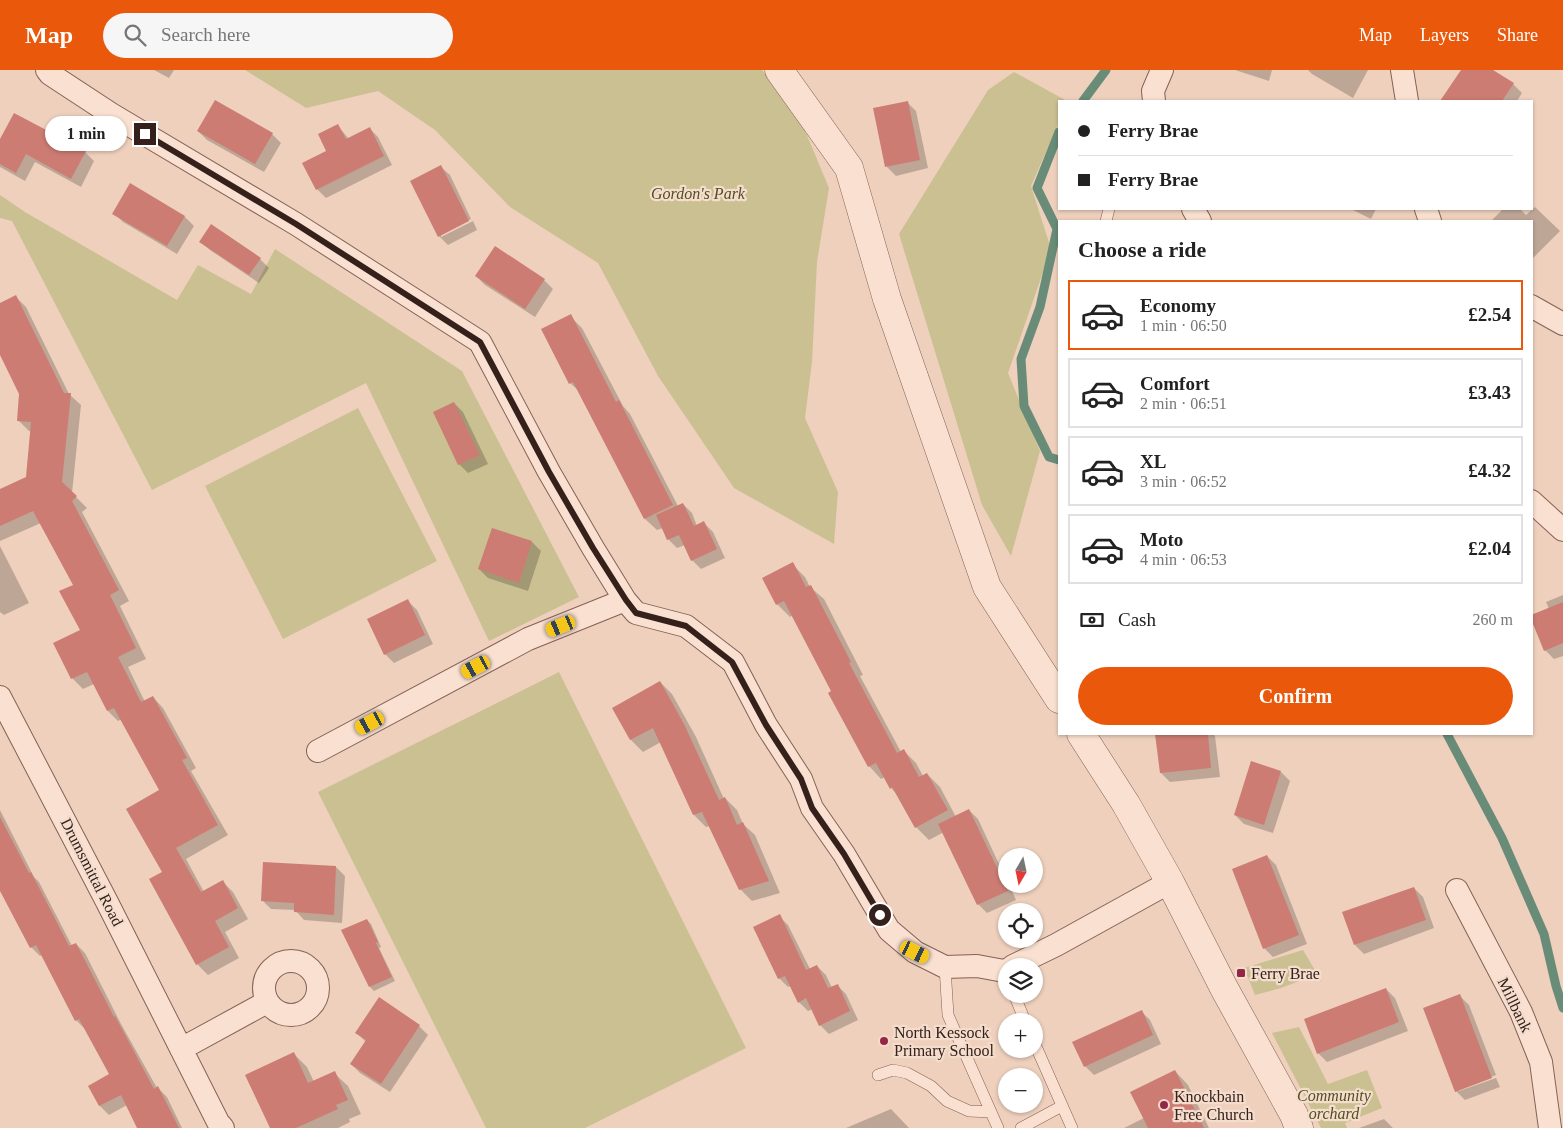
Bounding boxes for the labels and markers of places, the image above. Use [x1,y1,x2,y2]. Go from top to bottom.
place label: Ferry Brae [1251,965,1320,983]
marker: Ferry Brae [1235,967,1247,979]
place label: North Kessock Primary School [894,1024,995,1060]
marker: North Kessock Primary School [878,1035,890,1047]
place label: Knockbain Free Church [1174,1088,1254,1123]
marker: Knockbain Free Church [1158,1099,1170,1111]

